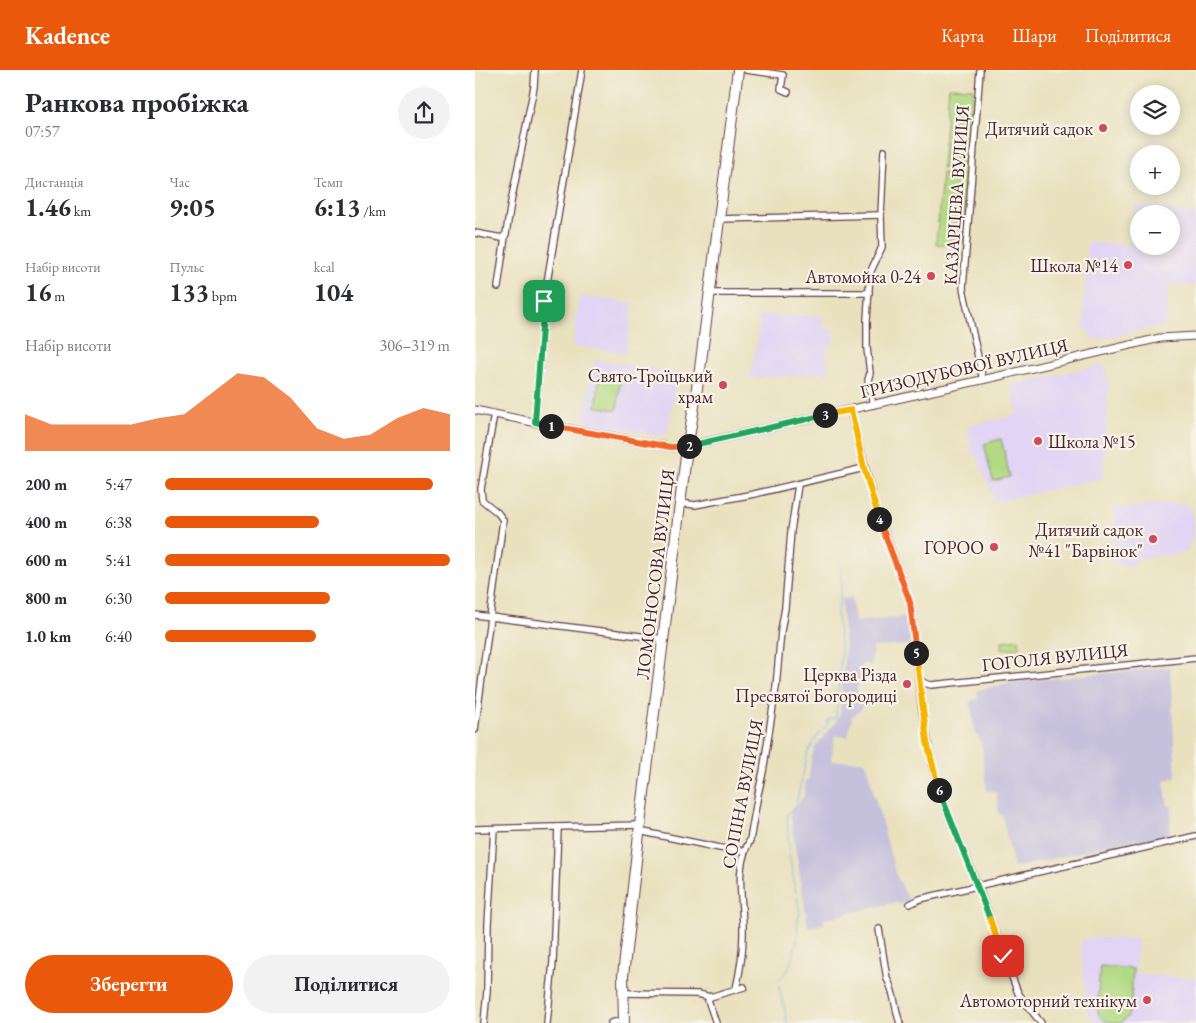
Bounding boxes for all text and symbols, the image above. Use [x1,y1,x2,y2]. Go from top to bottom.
text: Kadence [25,20,110,51]
text: Карта [941,24,984,47]
text: Шари [1012,24,1057,47]
text: Поділитися [1085,24,1171,47]
text: Ранкова пробіжка [25,84,249,120]
map controls [1130,85,1180,255]
button: layers [1130,85,1180,135]
button: share [398,87,450,139]
street label: КАЗАРЦЕВА ВУЛИЦЯ [938,104,974,286]
place label: Дитячий садок [985,117,1093,140]
text: 07:57 [25,121,60,142]
marker: Дитячий садок [1097,122,1109,134]
button: + [1130,145,1180,195]
text: Дистанція [25,173,83,191]
text: Час [169,173,190,191]
text: Темп [314,173,343,191]
text: 1.46 [25,191,71,223]
text: 9:05 [169,191,216,223]
text: 6:13 [314,191,360,223]
text: km [71,202,91,220]
text: /km [360,202,386,220]
button: − [1130,205,1180,255]
place label: Школа №14 [1030,254,1118,277]
text: Набір висоти [25,258,101,276]
text: Пульс [169,258,205,276]
text: kcal [314,258,335,276]
marker: Школа №14 [1122,259,1134,271]
place label: Автомойка 0-24 [804,265,921,288]
marker: Автомойка 0-24 [925,270,937,282]
text: 16 [25,276,51,308]
text: 133 [169,276,209,308]
text: 104 [314,276,353,308]
pin [523,280,565,322]
text: m [51,287,65,305]
text: bpm [209,287,237,305]
icon: arrive [530,287,558,315]
street label: ГРИЗОДУБОВОЇ ВУЛИЦЯ [858,333,1070,403]
text: Набір висоти [25,335,111,356]
text: 306–319 m [379,335,450,356]
place label: Свято-Троїцький храм [588,364,714,408]
marker: Свято-Троїцький храм [717,379,729,391]
pin: 3 [813,402,837,428]
text: 3 [822,406,829,424]
pin: 1 [539,414,563,438]
text: 1 [548,417,555,435]
place label: Школа №15 [1048,430,1136,453]
pin: 2 [677,434,701,458]
marker: Школа №15 [1032,435,1044,447]
text: 2 [686,437,693,455]
street label: ЛОМОНОСОВА ВУЛИЦЯ [631,468,679,680]
text: 200 m [25,474,67,495]
text: 5:47 [105,474,132,495]
pin: 4 [867,506,891,532]
text: 4 [876,510,883,528]
text: 400 m [25,512,67,533]
text: 6:38 [105,512,132,533]
place label: Дитячий садок №41 "Барвінок" [1029,518,1143,562]
marker: Дитячий садок №41 "Барвінок" [1147,533,1159,545]
place label: ГОРОО [924,536,984,559]
marker: ГОРОО [988,541,1000,553]
text: 600 m [25,550,67,571]
text: 5:41 [105,550,132,571]
text: 800 m [25,588,67,609]
text: 6:30 [105,588,132,609]
text: 1.0 km [25,626,71,647]
text: 6:40 [105,626,132,647]
street label: ГОГОЛЯ ВУЛИЦЯ [981,638,1129,676]
pin: 5 [903,640,929,666]
text: 5 [913,644,920,662]
place label: Церква Різда Пресвятої Богородиці [735,663,898,707]
marker: Церква Різда Пресвятої Богородиці [901,678,913,690]
street label: СОПІНА ВУЛИЦЯ [716,717,768,871]
pin: 6 [927,778,951,802]
text: 6 [936,781,943,799]
pin [982,935,1024,977]
icon: check [989,942,1017,970]
button: Зберегти [25,955,233,1013]
button: Поділитися [243,955,450,1013]
place label: Автомоторний технікум [959,989,1138,1012]
marker: Автомоторний технікум [1141,994,1153,1006]

